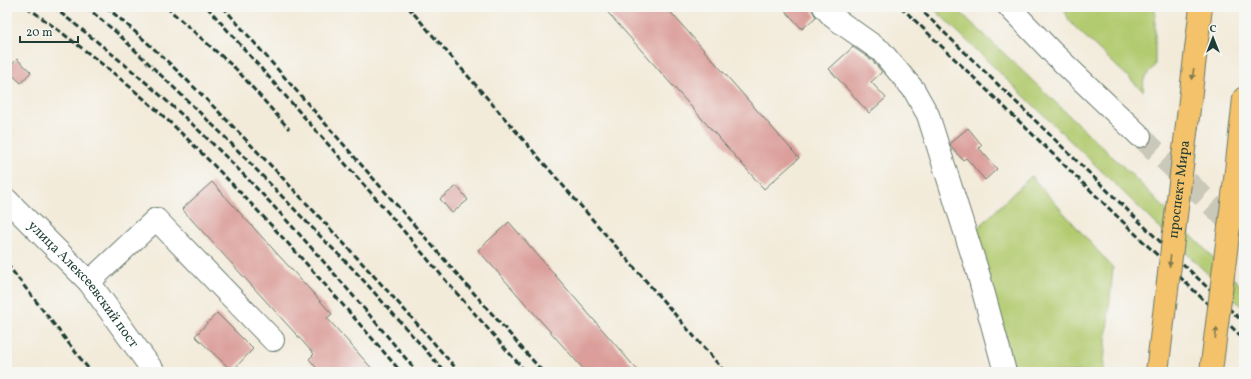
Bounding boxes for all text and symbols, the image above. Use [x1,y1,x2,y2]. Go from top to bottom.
scale bar [20,18,78,44]
north arrow [1193,18,1233,58]
text: С [1209,22,1217,37]
text: 20 m [26,25,53,41]
one-way arrow [1190,67,1196,80]
street label: проспект Мира [1164,139,1195,239]
street label: улица Алексеевский пост [23,216,143,352]
one-way arrow [1167,255,1173,267]
one-way arrow [1213,327,1219,339]

